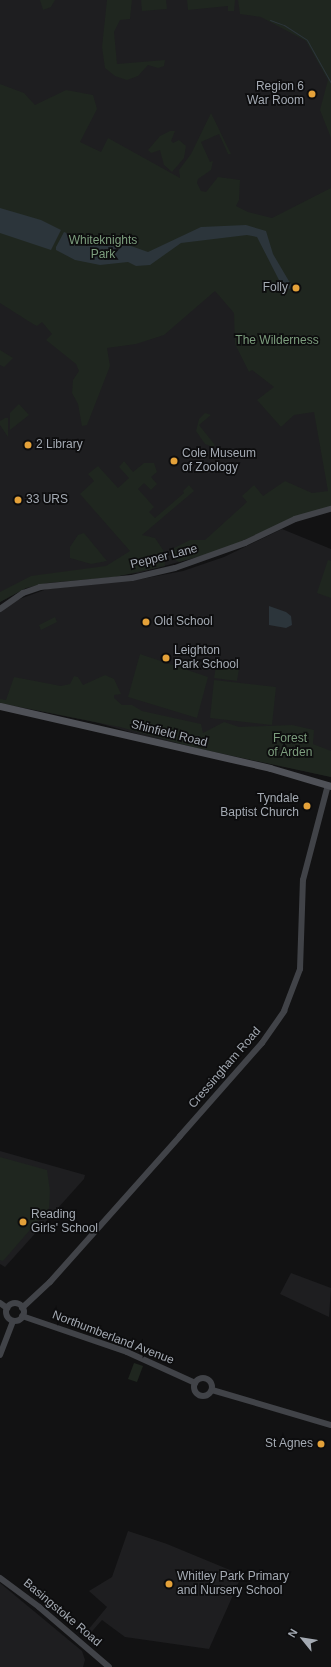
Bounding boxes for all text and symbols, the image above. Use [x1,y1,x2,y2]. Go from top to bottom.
place label: Region 6 War Room [247,80,304,108]
marker: Region 6 War Room [307,89,317,99]
park label: Whiteknights Park [69,234,137,262]
place label: Folly [263,281,288,295]
marker: Folly [291,283,301,293]
park label: The Wilderness [235,334,319,348]
place label: 2 Library [36,438,83,452]
marker: 2 Library [23,440,33,450]
place label: Cole Museum of Zoology [182,447,256,475]
marker: Cole Museum of Zoology [169,456,179,466]
place label: 33 URS [26,493,68,507]
marker: 33 URS [13,495,23,505]
street label: Pepper Lane [129,542,199,572]
place label: Old School [154,615,213,629]
marker: Old School [141,617,151,627]
place label: Leighton Park School [174,644,239,672]
marker: Leighton Park School [161,653,171,663]
street label: Shinfield Road [129,718,209,750]
park label: Forest of Arden [267,732,313,760]
place label: Tyndale Baptist Church [220,792,299,820]
marker: Tyndale Baptist Church [302,801,312,811]
street label: Cressingham Road [186,1025,264,1111]
place label: Reading Girls' School [31,1208,98,1236]
marker: Reading Girls' School [18,1217,28,1227]
street label: Northumberland Avenue [50,1308,176,1368]
place label: St Agnes [264,1437,313,1451]
marker: St Agnes [316,1439,326,1449]
place label: Whitley Park Primary and Nursery School [177,1570,289,1598]
street label: Basingstoke Road [20,1576,104,1650]
marker: Whitley Park Primary and Nursery School [164,1579,174,1589]
north arrow [283,1619,323,1659]
text: N [285,1627,300,1639]

